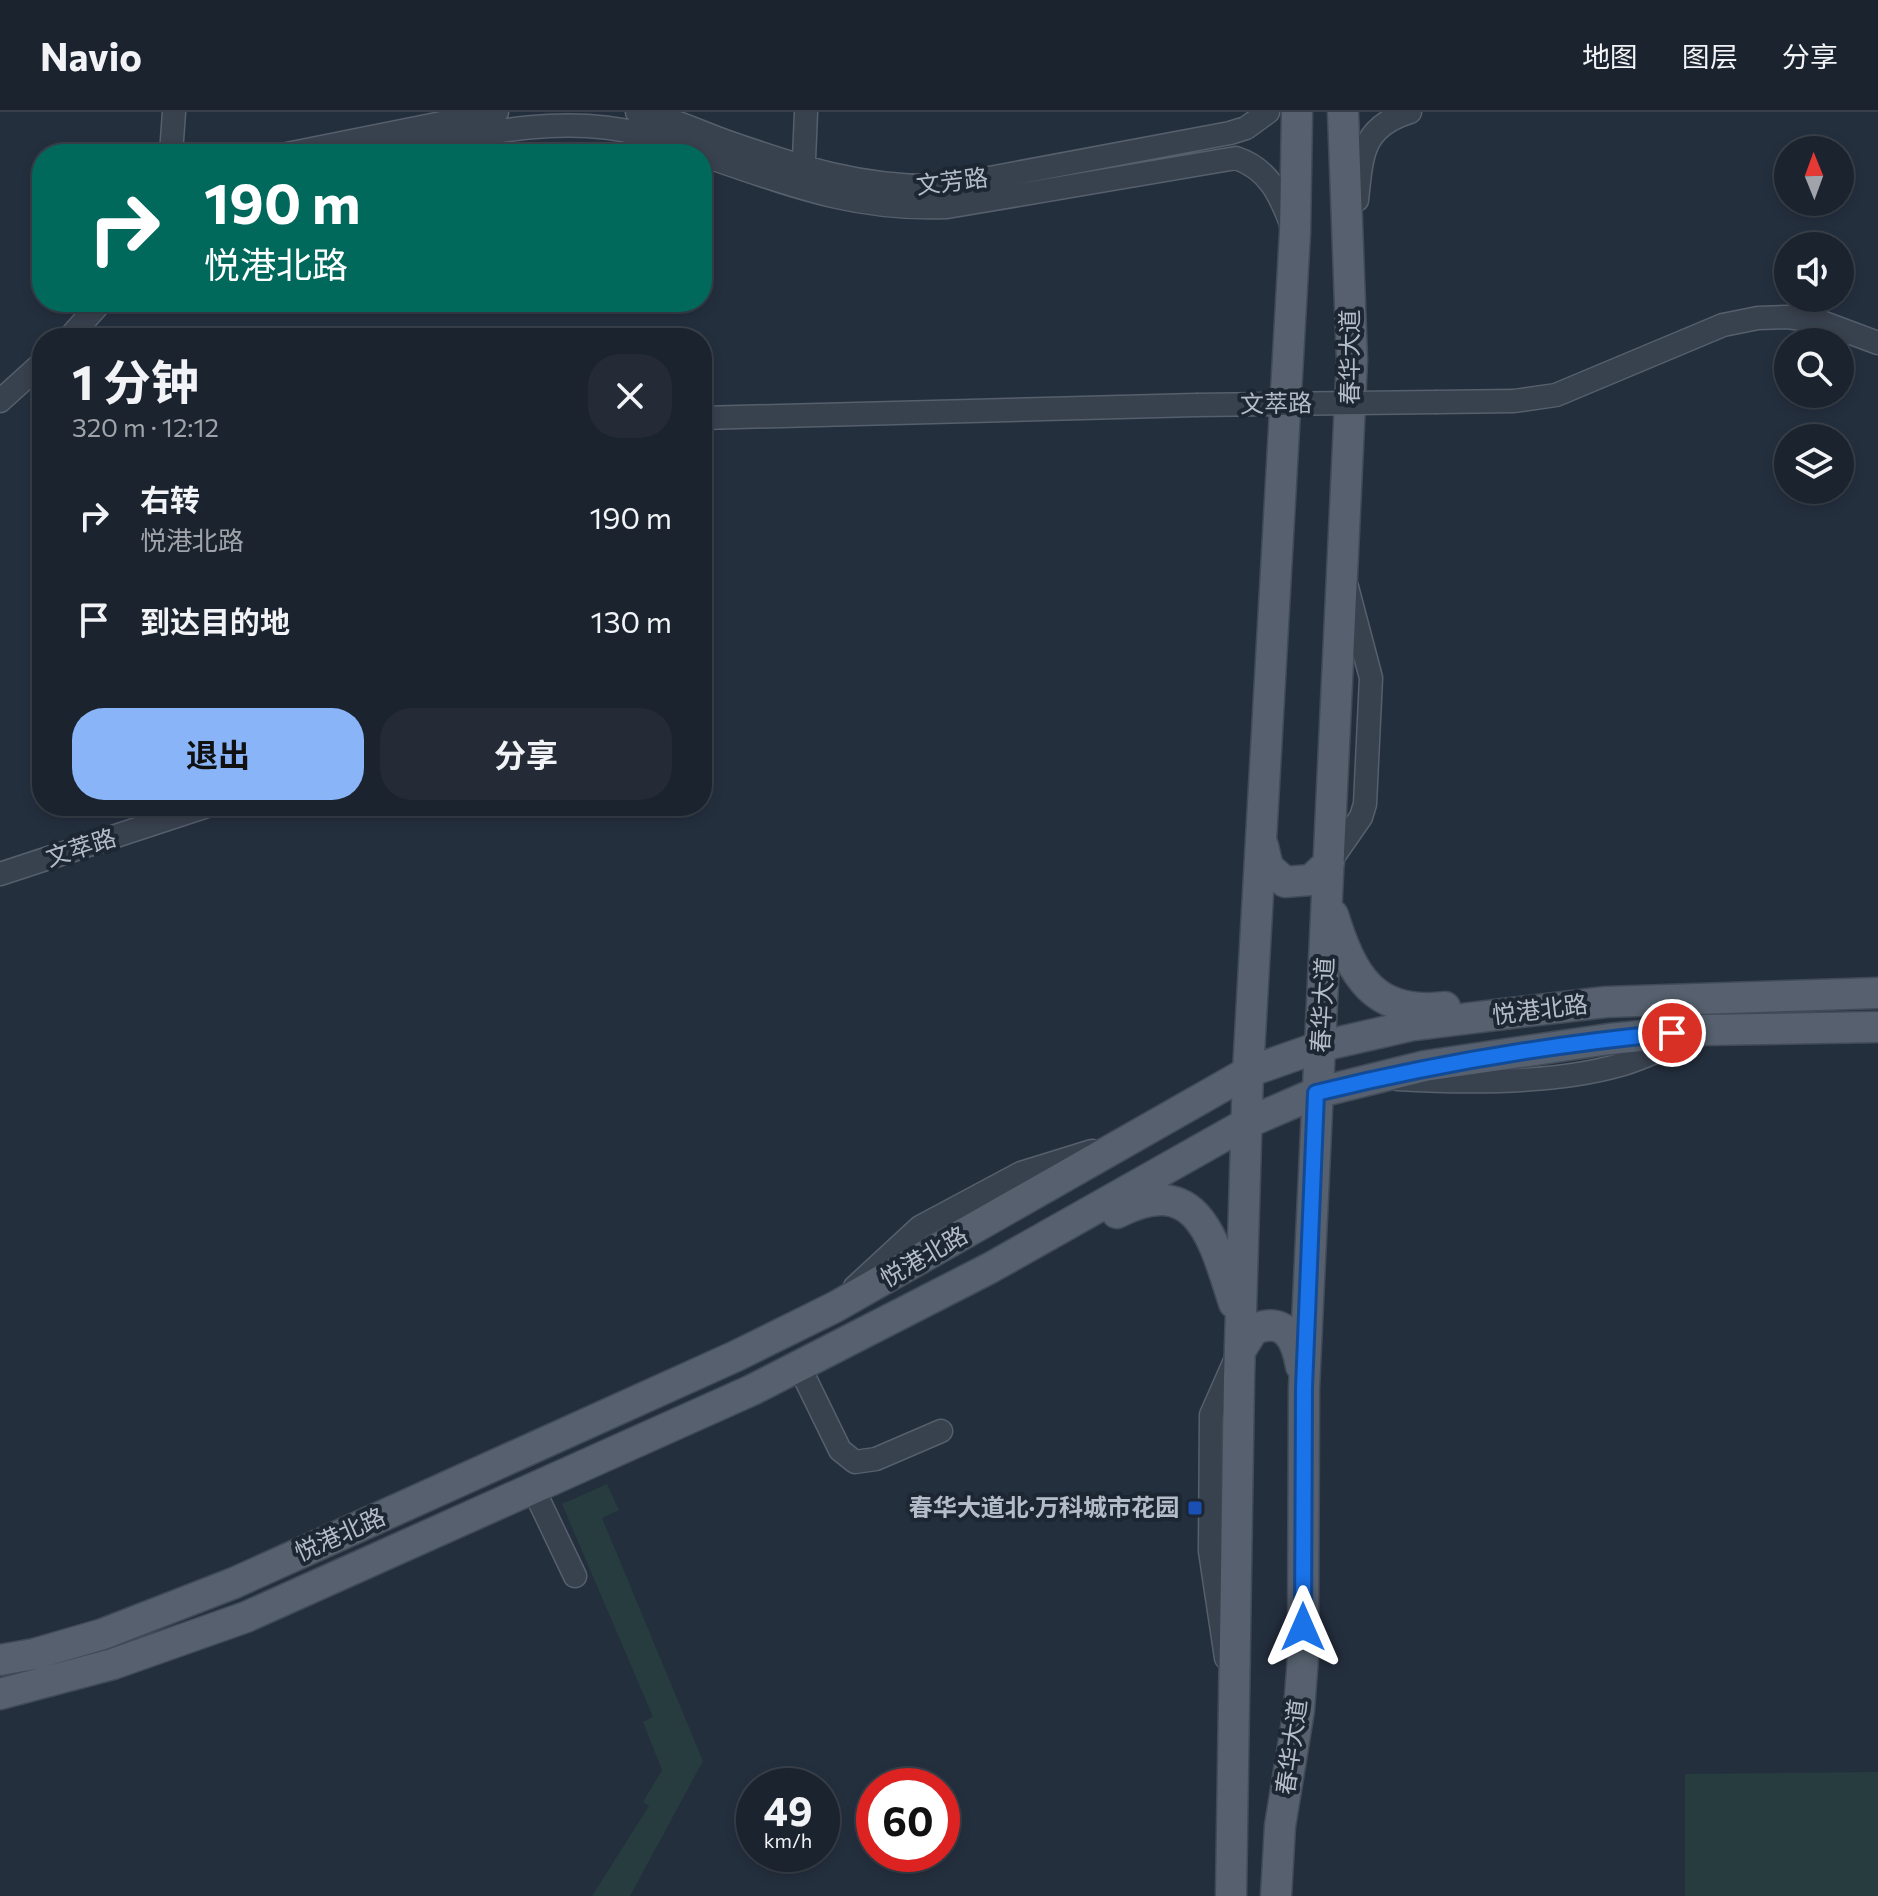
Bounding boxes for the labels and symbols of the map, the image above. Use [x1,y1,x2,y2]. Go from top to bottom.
north arrow [1774,136,1854,216]
street label: 文芳路 [914,162,989,199]
street label: 春华大道 [1334,309,1363,405]
street label: 文萃路 [1240,387,1312,418]
street label: 文萃路 [42,822,119,871]
street label: 春华大道 [1305,956,1338,1054]
street label: 悦港北路 [1490,988,1589,1029]
pin [1638,999,1706,1067]
street label: 悦港北路 [874,1219,972,1292]
place label: 春华大道北·万科城市花园 [909,1492,1179,1521]
marker: 春华大道北·万科城市花园 [1186,1499,1204,1517]
street label: 悦港北路 [290,1501,389,1566]
position arrow [1261,1585,1345,1669]
street label: 春华大道 [1269,1697,1312,1796]
speed limit sign: 60 [856,1768,960,1872]

